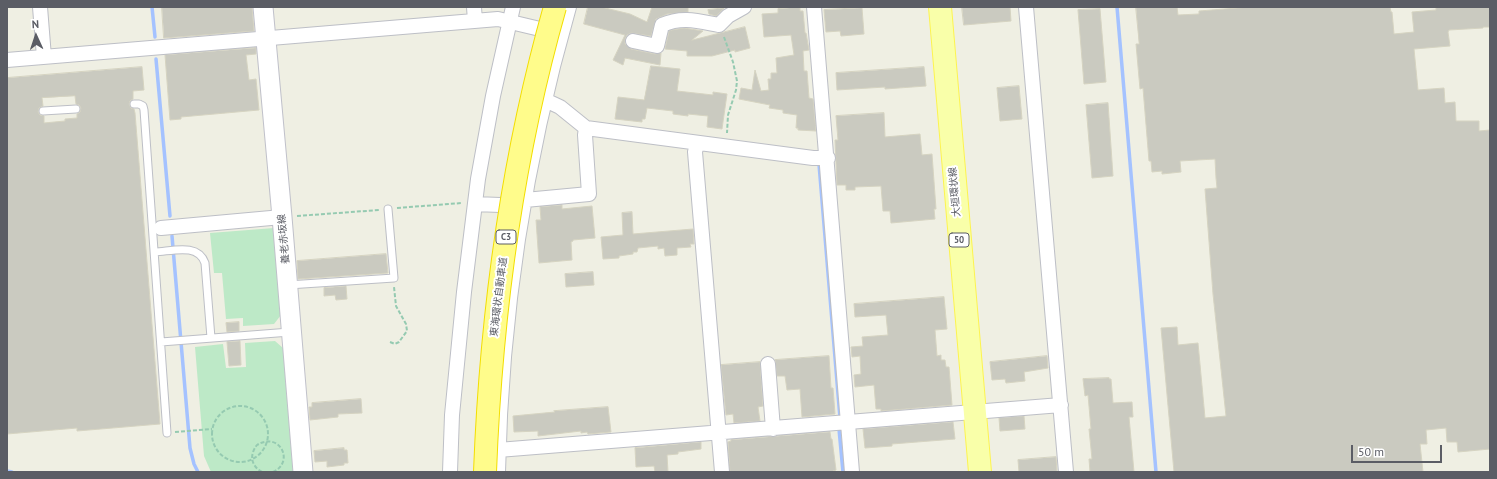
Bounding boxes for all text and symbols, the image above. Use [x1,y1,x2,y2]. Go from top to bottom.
north arrow [16,16,56,56]
text: N [31,17,39,31]
street label: 大垣環状線 [947,167,963,217]
street label: 養老赤坂線 [276,214,292,264]
road number: C3 [496,230,516,244]
road number: 50 [949,233,969,247]
street label: 東海環状自動車道 [488,257,510,337]
scale bar [1353,437,1444,463]
text: 50 m [1358,444,1384,459]

